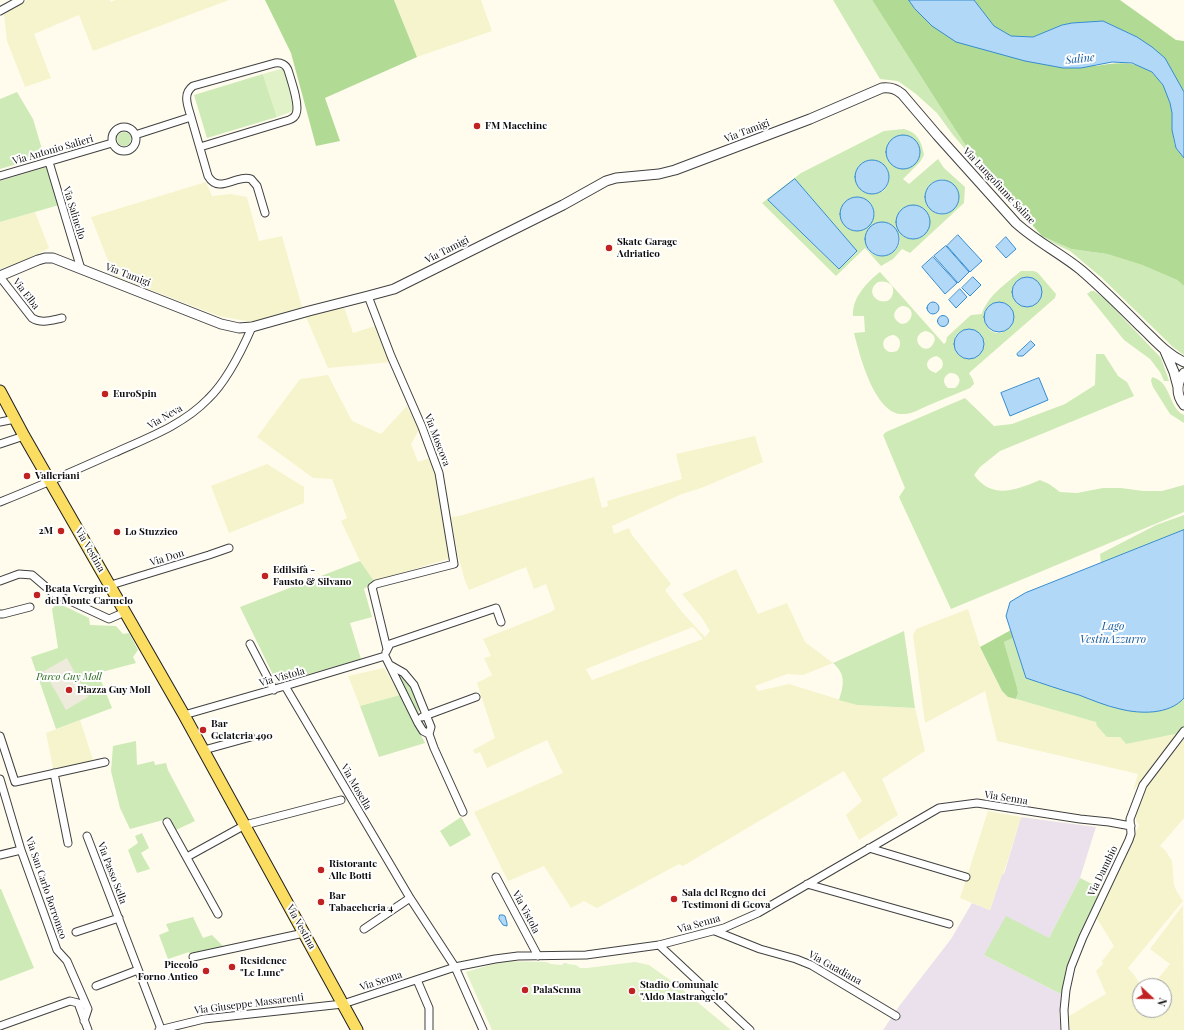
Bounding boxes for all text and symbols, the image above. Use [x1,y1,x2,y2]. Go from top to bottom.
water label: Saline [1065,51,1095,67]
street label: Via Tamigi [723,117,771,145]
place label: FM Macchine [485,120,547,132]
marker: FM Macchine [472,121,482,131]
street label: Via Antonio Salieri [11,133,95,167]
street label: Via Lungofiume Saline [960,145,1038,227]
street label: Via Salinello [60,185,88,241]
street label: Via Tamigi [423,234,471,266]
place label: Skate Garage Adriatico [617,236,677,260]
marker: Skate Garage Adriatico [604,243,614,253]
street label: Via Tamigi [104,261,152,289]
street label: Via Elba [10,276,42,312]
place label: EuroSpin [113,388,157,400]
marker: EuroSpin [100,389,110,399]
street label: Via Neva [145,402,185,432]
street label: Via Moscova [422,412,452,468]
place label: Valleriani [35,470,80,482]
marker: Valleriani [22,471,32,481]
place label: 2M [39,525,53,537]
marker: 2M [56,526,66,536]
street label: Via Vestina [73,526,107,574]
place label: Lo Stuzzico [125,526,178,538]
marker: Lo Stuzzico [112,527,122,537]
street label: Via Don [148,547,186,569]
place label: Edilsifà - Fausto & Silvano [273,564,351,588]
marker: Edilsifà - Fausto & Silvano [260,571,270,581]
place label: Beata Vergine del Monte Carmelo [45,583,133,606]
marker: Beata Vergine del Monte Carmelo [32,590,42,600]
water label: Lago VestinAzzurro [1080,620,1146,646]
street label: Via Vistola [258,665,306,689]
park label: Parco Guy Moll [36,671,102,683]
place label: Piazza Guy Moll [77,684,151,696]
marker: Piazza Guy Moll [64,685,74,695]
place label: Bar Gelateria 490 [211,718,273,742]
marker: Bar Gelateria 490 [198,725,208,735]
street label: Via Mosella [338,762,374,812]
street label: Via Senna [983,789,1029,807]
street label: Via San Carlo Borromeo [23,835,69,941]
street label: Via Passo Sella [95,840,129,906]
street label: Via Danubio [1086,844,1120,898]
place label: Ristorante Alle Botti [329,858,377,882]
marker: Ristorante Alle Botti [316,865,326,875]
place label: Sala del Regno dei Testimoni di Geova [682,887,770,910]
street label: Via Vistola [510,889,542,935]
place label: Bar Tabaccheria 4 [329,890,393,914]
marker: Sala del Regno dei Testimoni di Geova [669,894,679,904]
marker: Bar Tabaccheria 4 [316,897,326,907]
street label: Via Vestina [284,903,318,951]
street label: Via Senna [676,912,722,936]
street label: Via Guadiana [806,948,864,988]
place label: Residence "Le Lune" [240,955,287,978]
place label: Piccolo Forno Antico [138,959,198,982]
marker: Residence "Le Lune" [227,962,237,972]
marker: Piccolo Forno Antico [201,966,211,976]
street label: Via Senna [358,969,404,993]
north arrow [1132,978,1172,1018]
place label: Stadio Comunale "Aldo Mastrangelo" [640,979,728,1002]
place label: PalaSenna [533,984,581,996]
marker: PalaSenna [520,985,530,995]
marker: Stadio Comunale "Aldo Mastrangelo" [627,986,637,996]
street label: Via Giuseppe Massarenti [194,991,304,1017]
text: N [1154,996,1171,1009]

